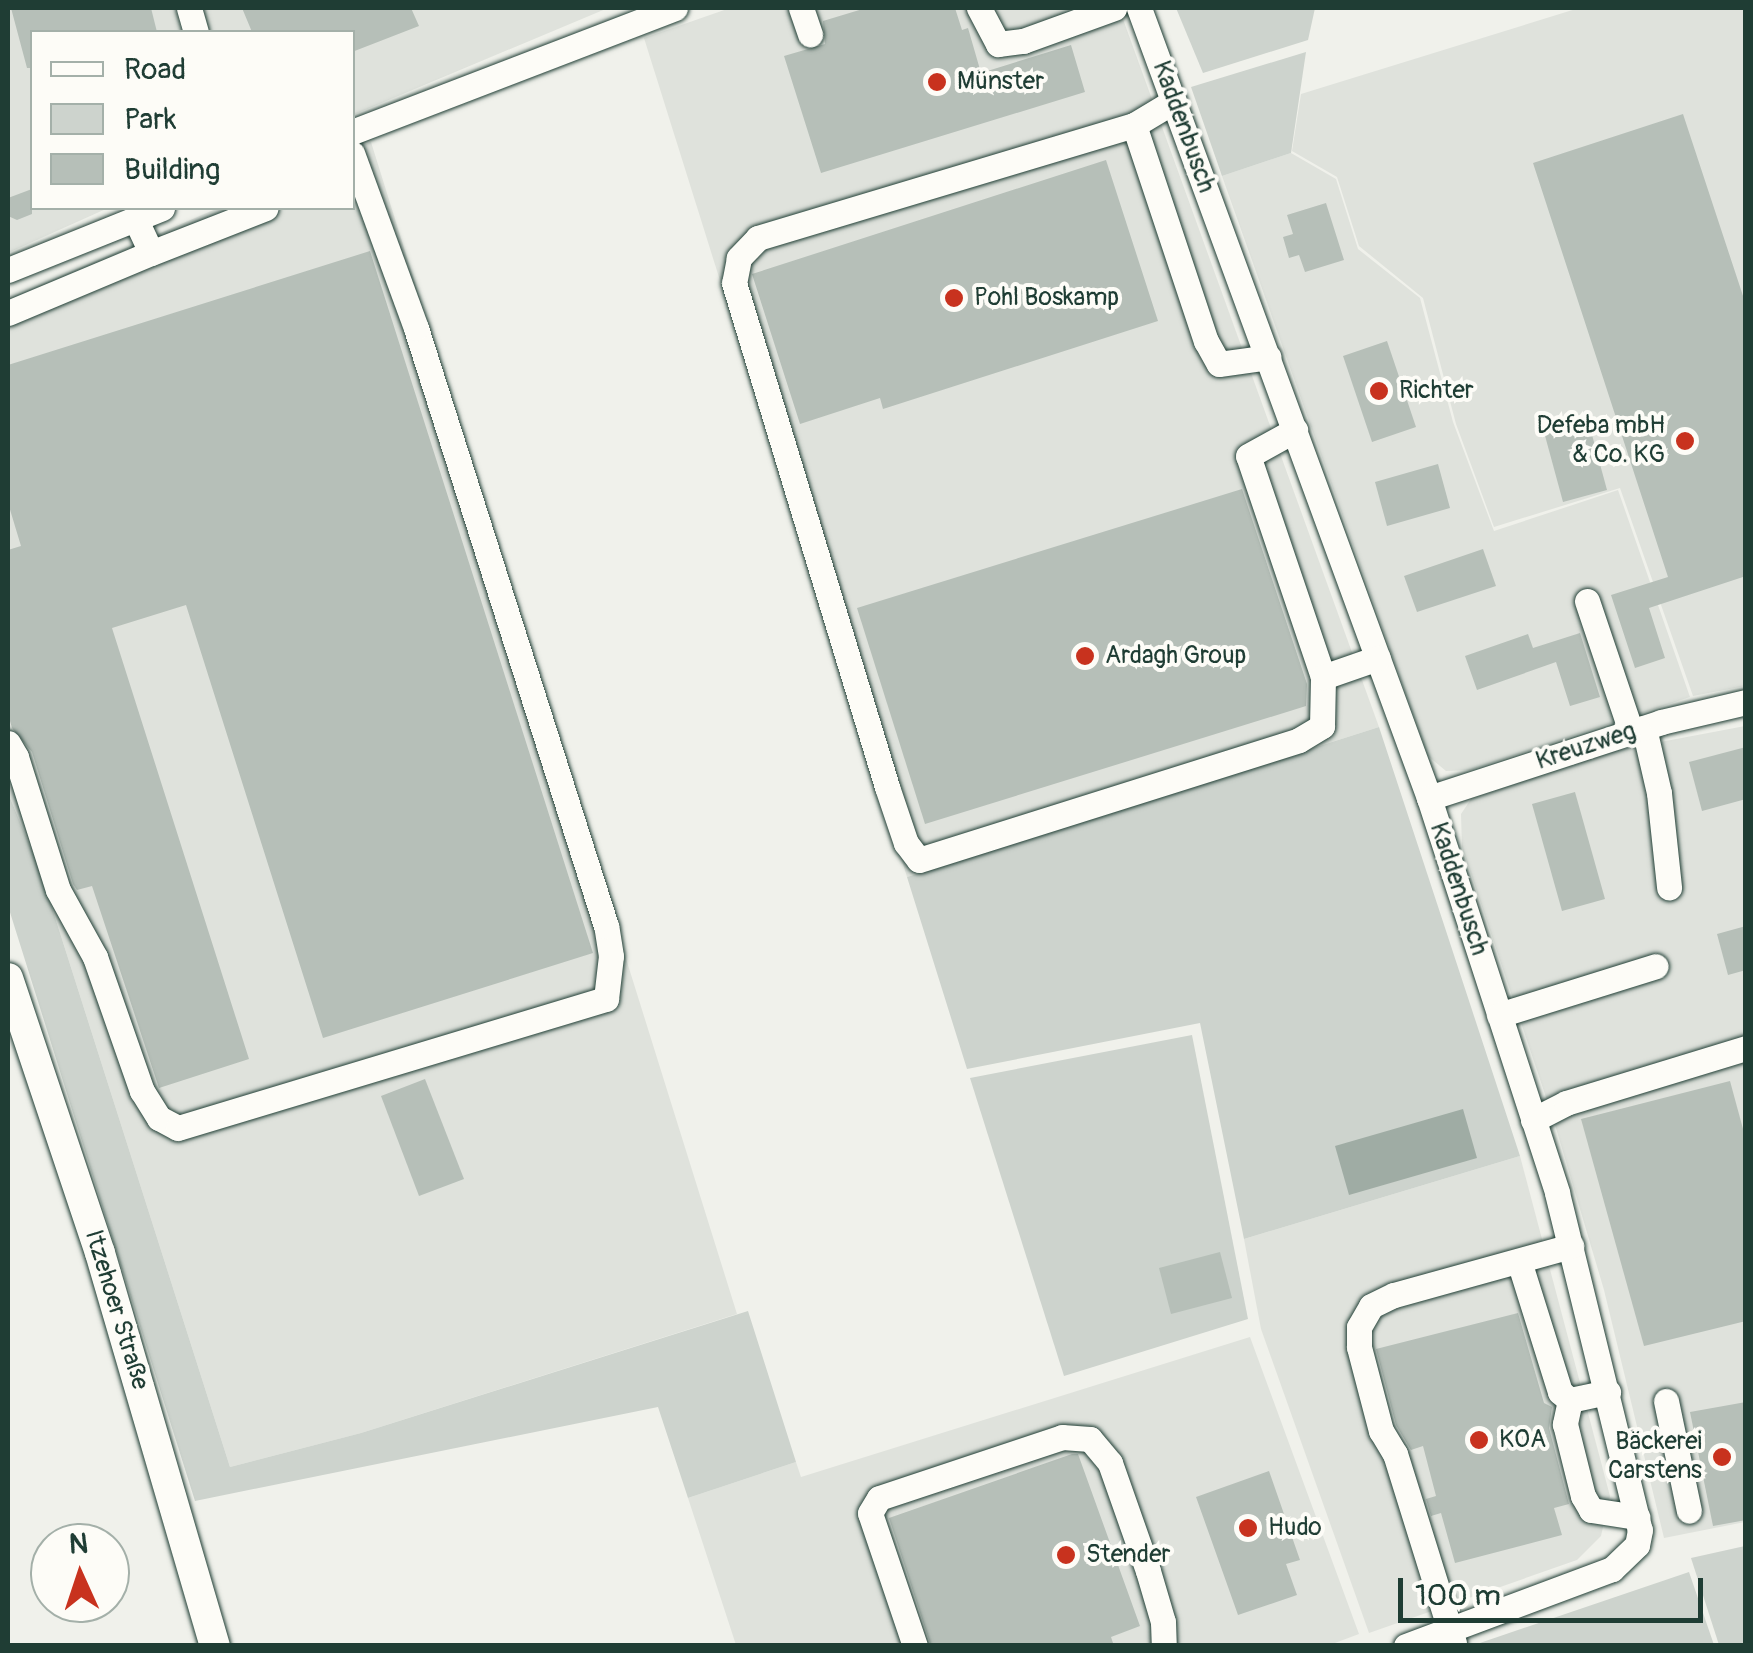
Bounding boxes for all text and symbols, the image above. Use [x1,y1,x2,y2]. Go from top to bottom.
legend [30,30,355,210]
text: Road [124,51,186,88]
street label: Kaddenbusch [1145,57,1221,197]
place label: Münster [957,67,1044,97]
marker: Münster [926,71,948,93]
text: Park [124,101,177,138]
text: Building [124,151,220,188]
place label: Pohl Boskamp [974,283,1119,313]
marker: Pohl Boskamp [943,287,965,309]
place label: Richter [1399,376,1474,406]
marker: Richter [1368,380,1390,402]
place label: Defeba mbH & Co. KG [1536,412,1665,471]
marker: Defeba mbH & Co. KG [1674,430,1696,452]
place label: Ardagh Group [1105,641,1246,671]
marker: Ardagh Group [1074,645,1096,667]
street label: Kreuzweg [1532,717,1640,777]
street label: Kaddenbusch [1422,819,1494,959]
street label: Itzehoer Straße [77,1227,155,1393]
place label: KOA [1499,1425,1546,1455]
place label: Bäckerei Carstens [1608,1428,1702,1487]
marker: KOA [1468,1429,1490,1451]
marker: Bäckerei Carstens [1711,1446,1733,1468]
place label: Hudo [1268,1513,1322,1543]
marker: Hudo [1237,1517,1259,1539]
north arrow [30,1523,130,1623]
text: N [68,1527,89,1563]
place label: Stender [1086,1540,1170,1570]
marker: Stender [1055,1544,1077,1566]
scale bar [1403,1558,1708,1620]
text: 100 m [1415,1577,1501,1614]

